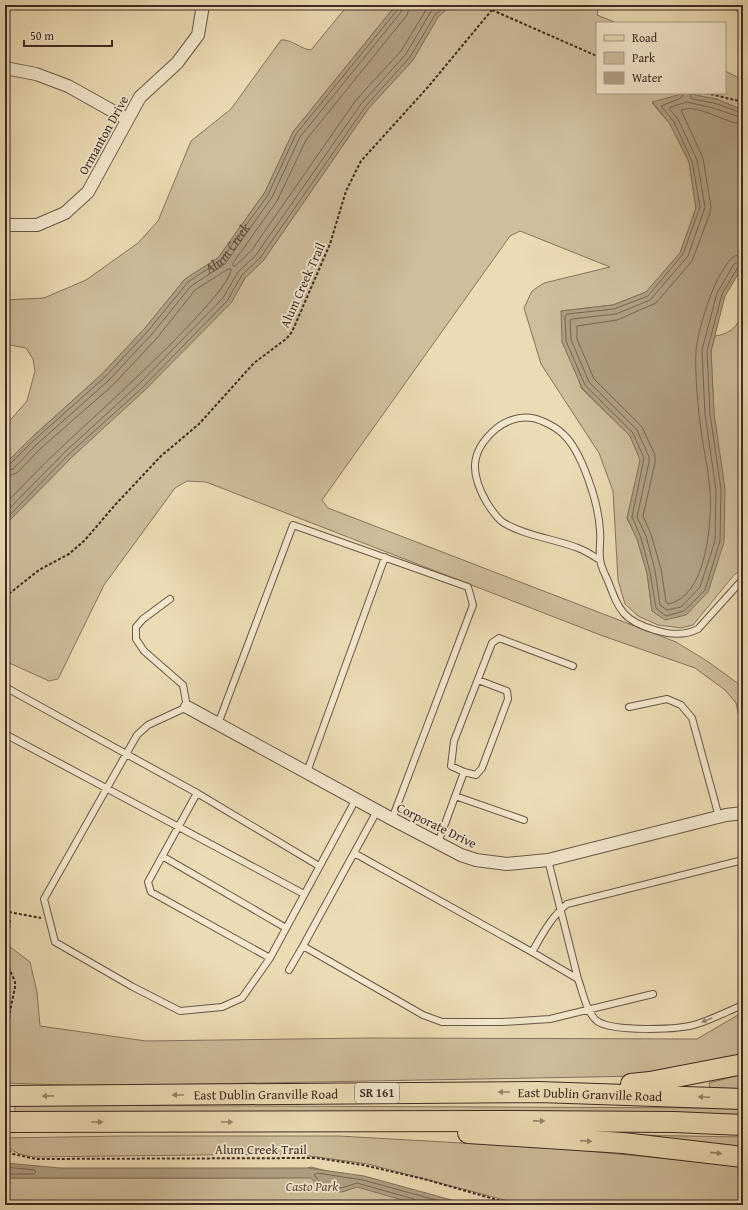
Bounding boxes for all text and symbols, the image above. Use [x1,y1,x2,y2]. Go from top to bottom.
scale bar [24,22,112,48]
legend [596,22,726,94]
text: 50 m [30,27,54,44]
text: Road [632,29,658,46]
text: Park [632,49,656,66]
text: Water [632,69,662,86]
street label: Ormanton Drive [74,92,133,178]
water label: Alum Creek [200,219,255,279]
street label: Alum Creek Trail [275,239,330,331]
street label: Corporate Drive [394,798,480,853]
one-way arrow [701,1017,713,1023]
road number: SR 161 [355,1083,399,1103]
street label: East Dublin Granville Road [518,1083,663,1106]
street label: East Dublin Granville Road [194,1085,338,1105]
one-way arrow [497,1089,510,1095]
one-way arrow [171,1092,184,1098]
one-way arrow [41,1093,54,1099]
one-way arrow [698,1093,710,1100]
one-way arrow [533,1118,546,1124]
one-way arrow [91,1119,104,1125]
one-way arrow [221,1119,234,1125]
one-way arrow [580,1137,592,1144]
street label: Alum Creek Trail [215,1140,307,1159]
one-way arrow [710,1150,722,1157]
park label: Casto Park [286,1177,338,1196]

